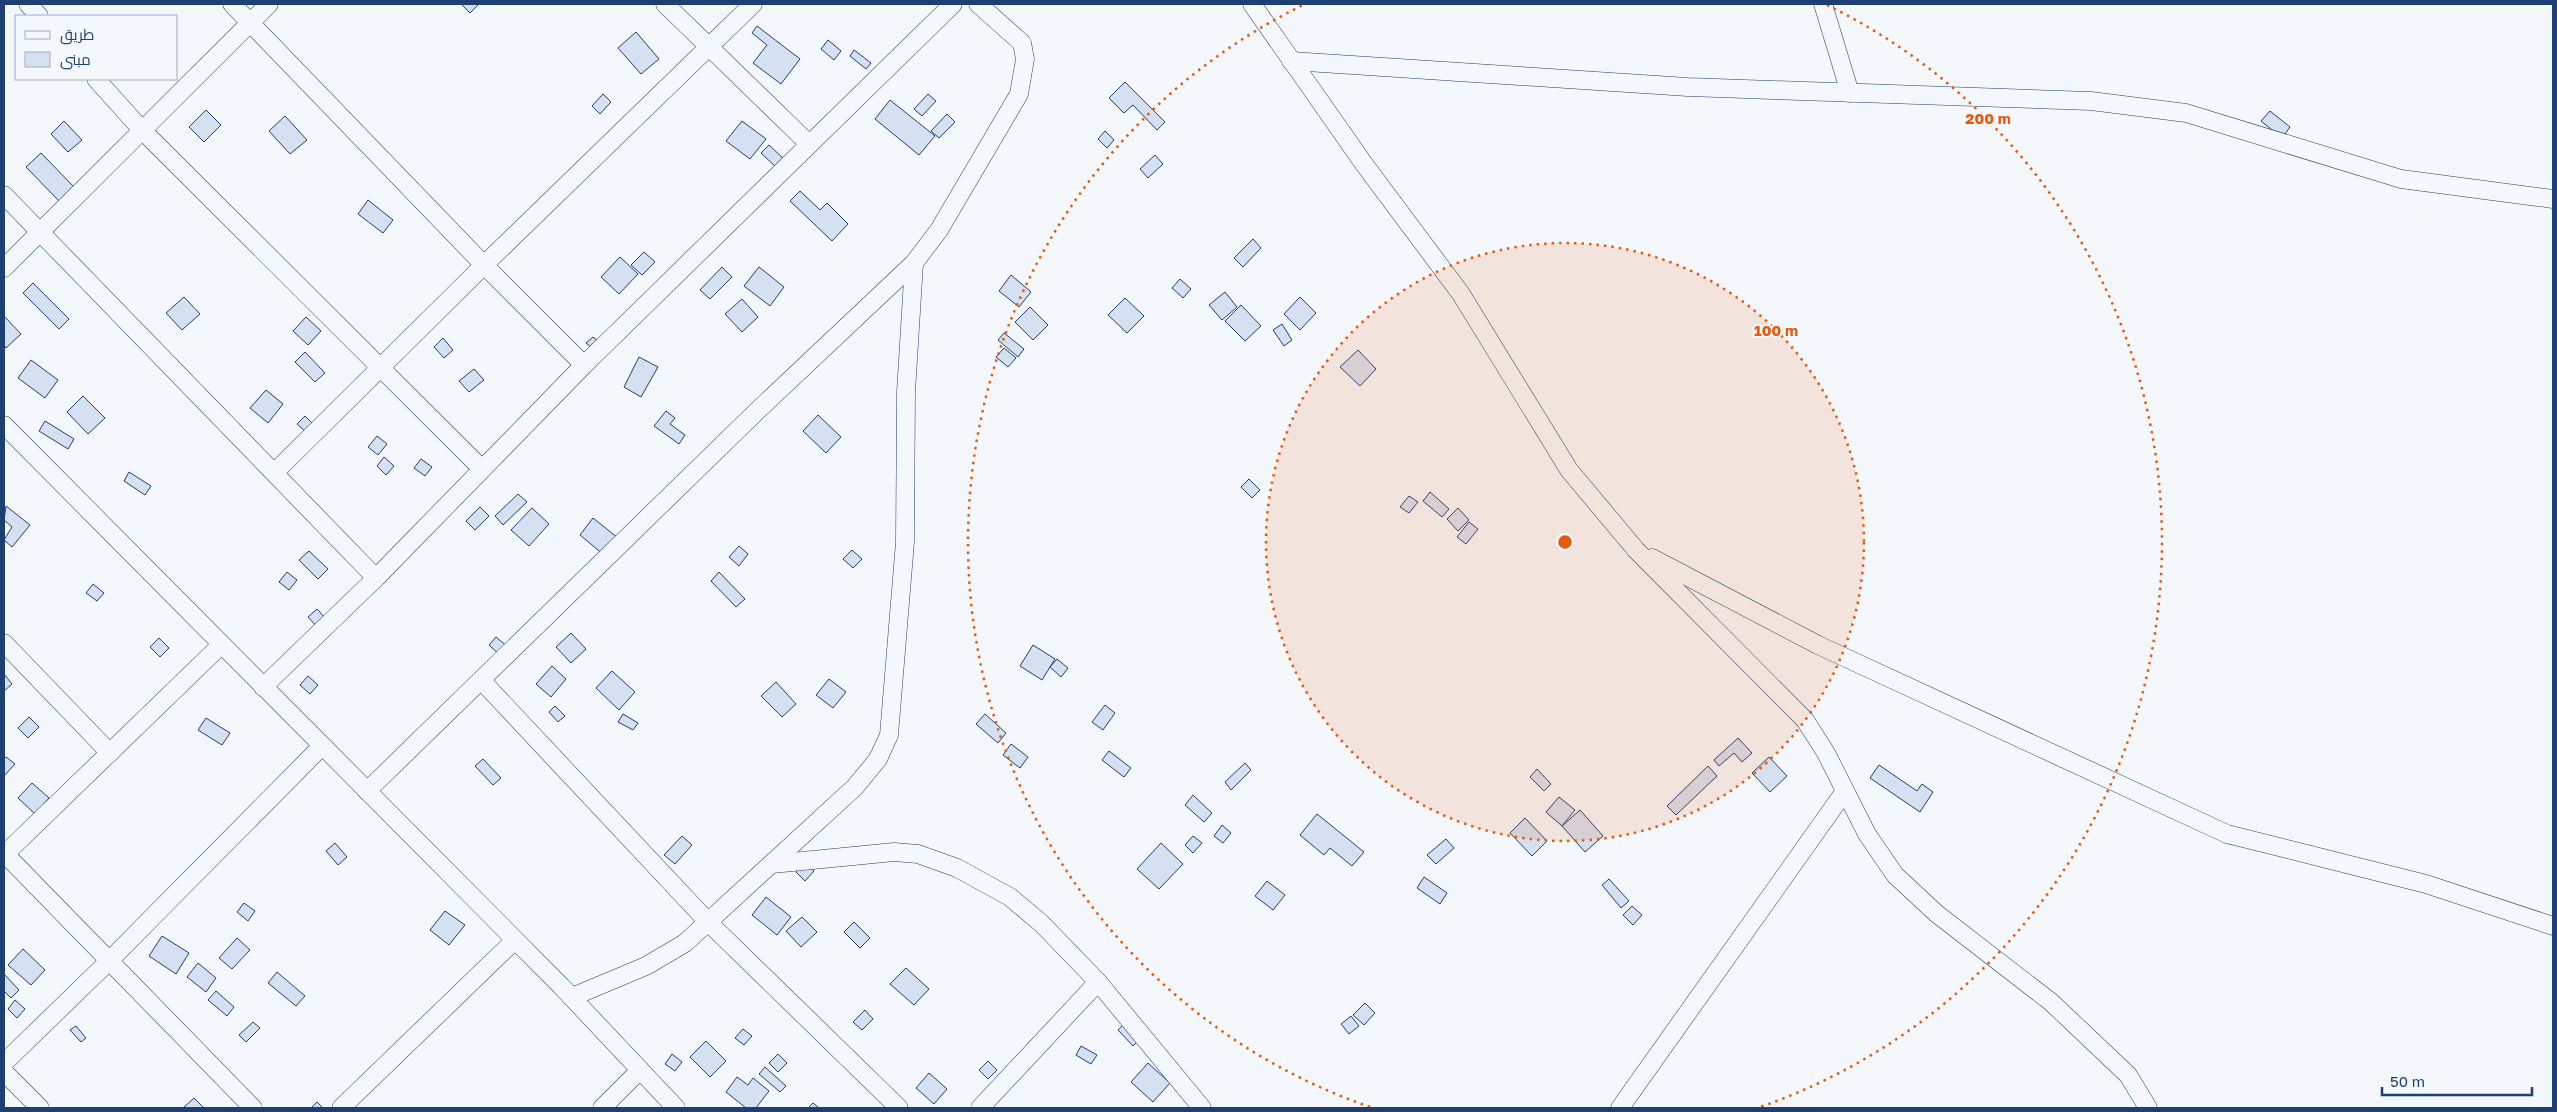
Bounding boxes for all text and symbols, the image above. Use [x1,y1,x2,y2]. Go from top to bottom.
legend [15,15,178,80]
text: طريق [60,25,94,45]
text: مبنى [60,50,91,70]
text: 200 m [1965,109,2011,127]
text: 100 m [1754,321,1798,339]
centre of rings [1556,533,1574,551]
scale bar [2382,1064,2532,1096]
text: 50 m [2390,1072,2425,1090]

